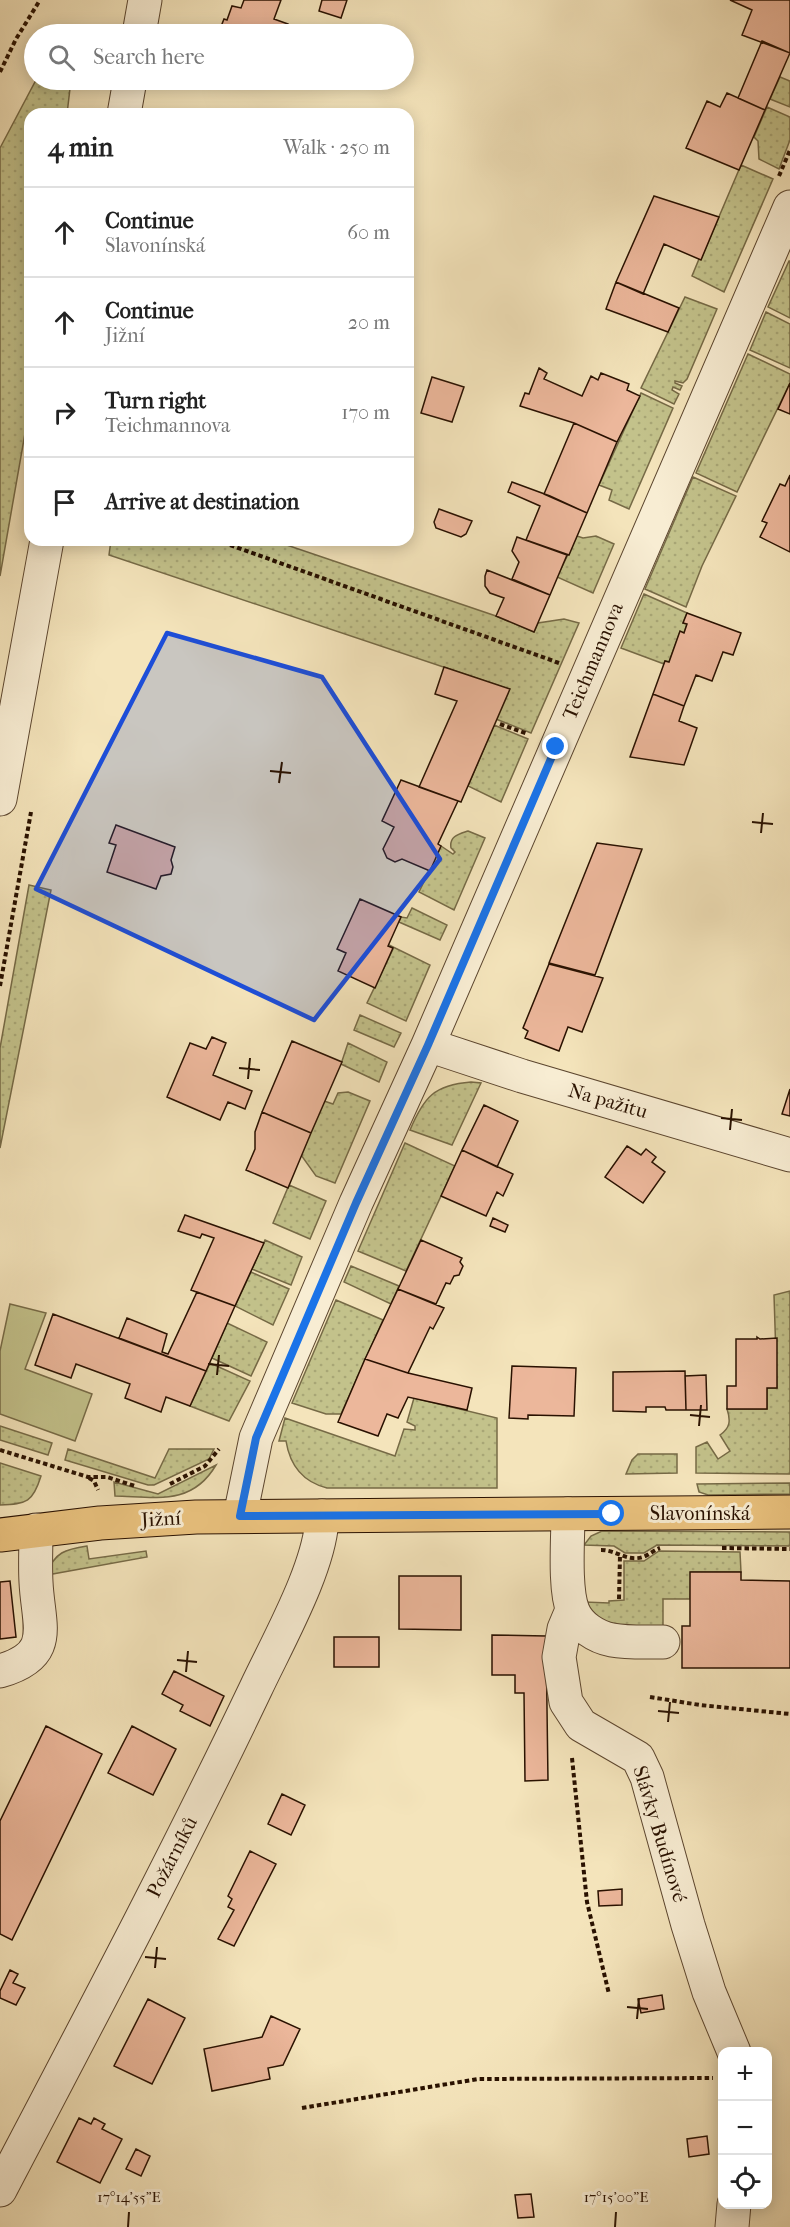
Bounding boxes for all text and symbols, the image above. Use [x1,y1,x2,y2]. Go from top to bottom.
search box [24,24,414,90]
icon: search [45,41,78,74]
text: Search here [93,44,205,70]
text: 4 min [48,132,113,163]
text: Walk · 250 m [283,136,390,159]
text: Continue [105,208,194,234]
icon: ahead [48,216,81,249]
text: 60 m [347,221,390,244]
text: Slavonínská [105,234,205,257]
text: Continue [105,298,194,324]
icon: ahead [48,306,81,339]
text: 20 m [348,311,390,334]
text: Jižní [105,324,145,347]
text: Turn right [105,388,206,414]
icon: right [48,396,81,429]
text: 170 m [341,401,390,424]
text: Teichmannova [105,414,230,437]
icon: arrive [48,486,81,519]
text: Arrive at destination [105,489,299,515]
street label: Teichmannova [558,598,628,723]
route end [542,733,568,759]
street label: Na pažitu [566,1079,651,1123]
route start [598,1500,624,1526]
street label: Slavonínská [650,1502,751,1525]
street label: Jižní [139,1506,182,1532]
street label: Slávky Budínové [628,1763,692,1905]
street label: Požárníků [142,1812,202,1901]
map controls [718,2047,772,2209]
button: + [718,2047,772,2101]
button: − [718,2101,772,2155]
button: locate [718,2155,772,2209]
text: 17°14'55"E [97,2188,161,2206]
text: 17°15'00"E [584,2188,648,2206]

